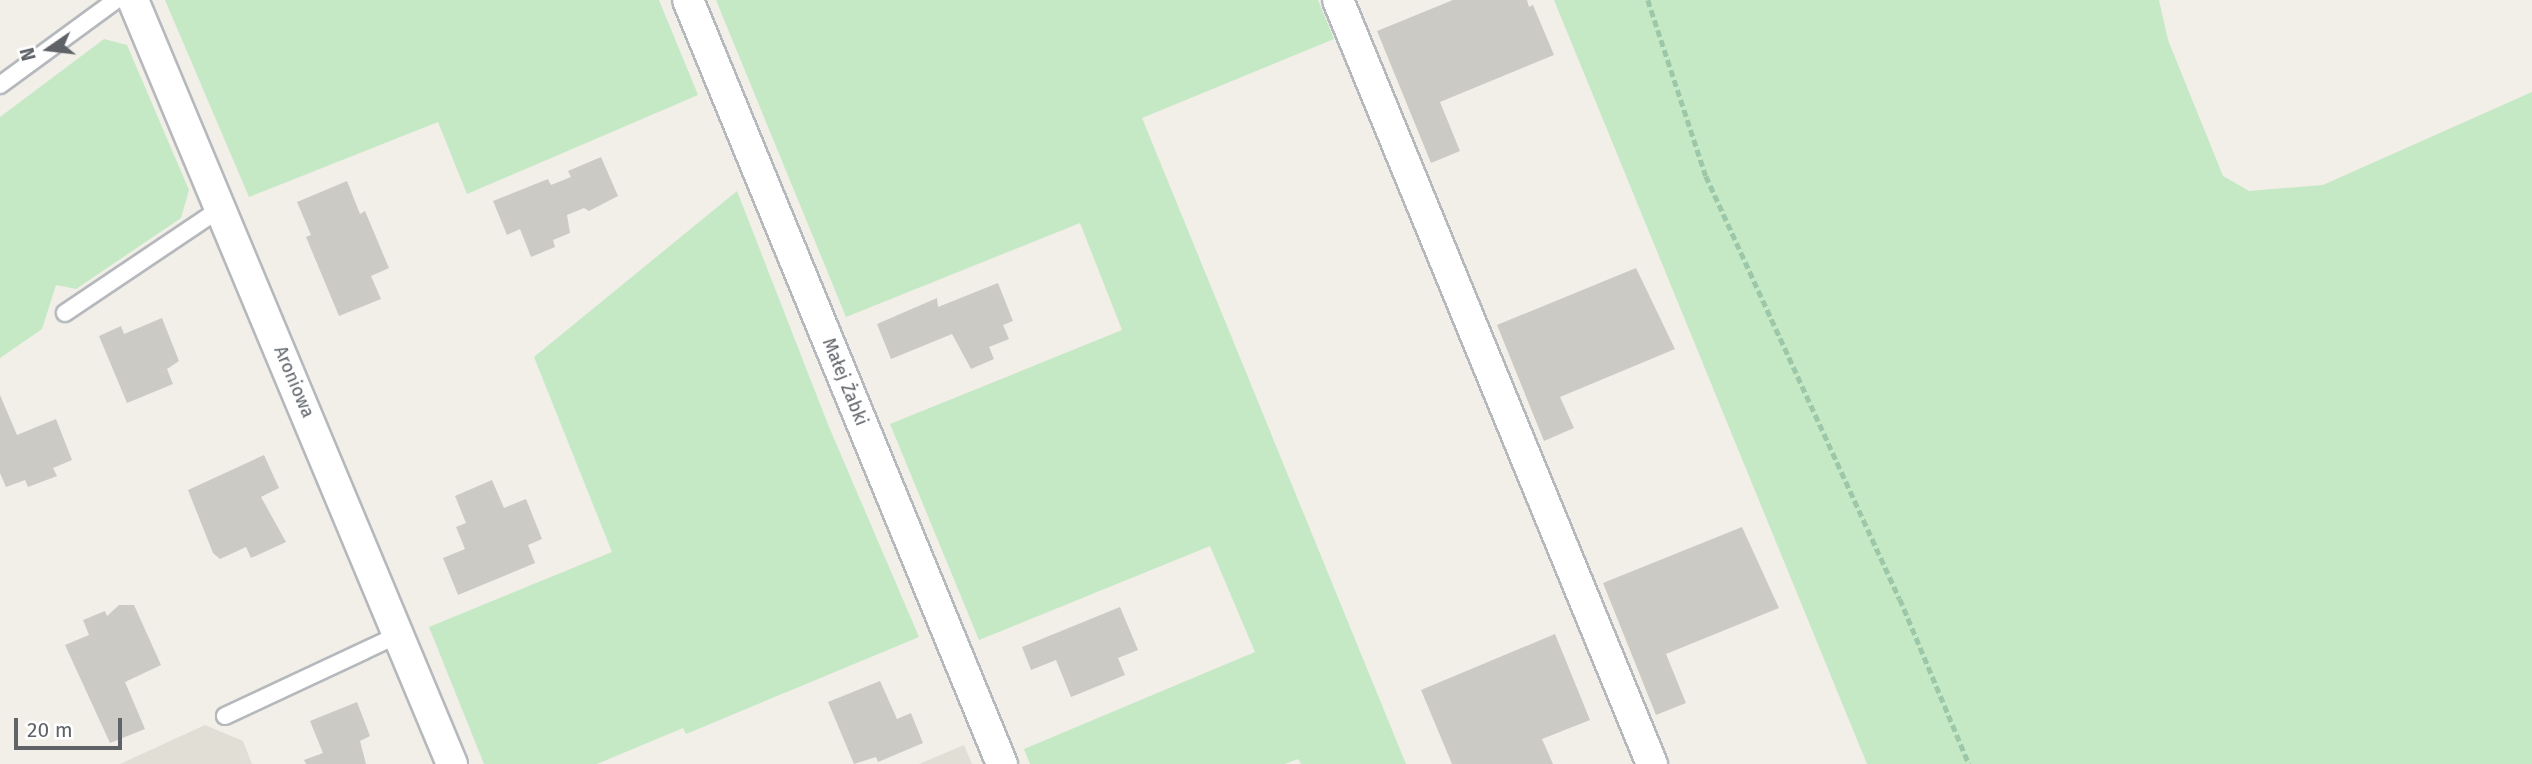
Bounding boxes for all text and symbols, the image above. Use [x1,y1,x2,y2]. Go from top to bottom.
north arrow [14,14,84,84]
text: N [15,45,41,63]
street label: Małej Żabki [818,335,872,429]
street label: Aroniowa [269,343,319,421]
scale bar [18,704,126,748]
text: 20 m [27,717,73,743]

